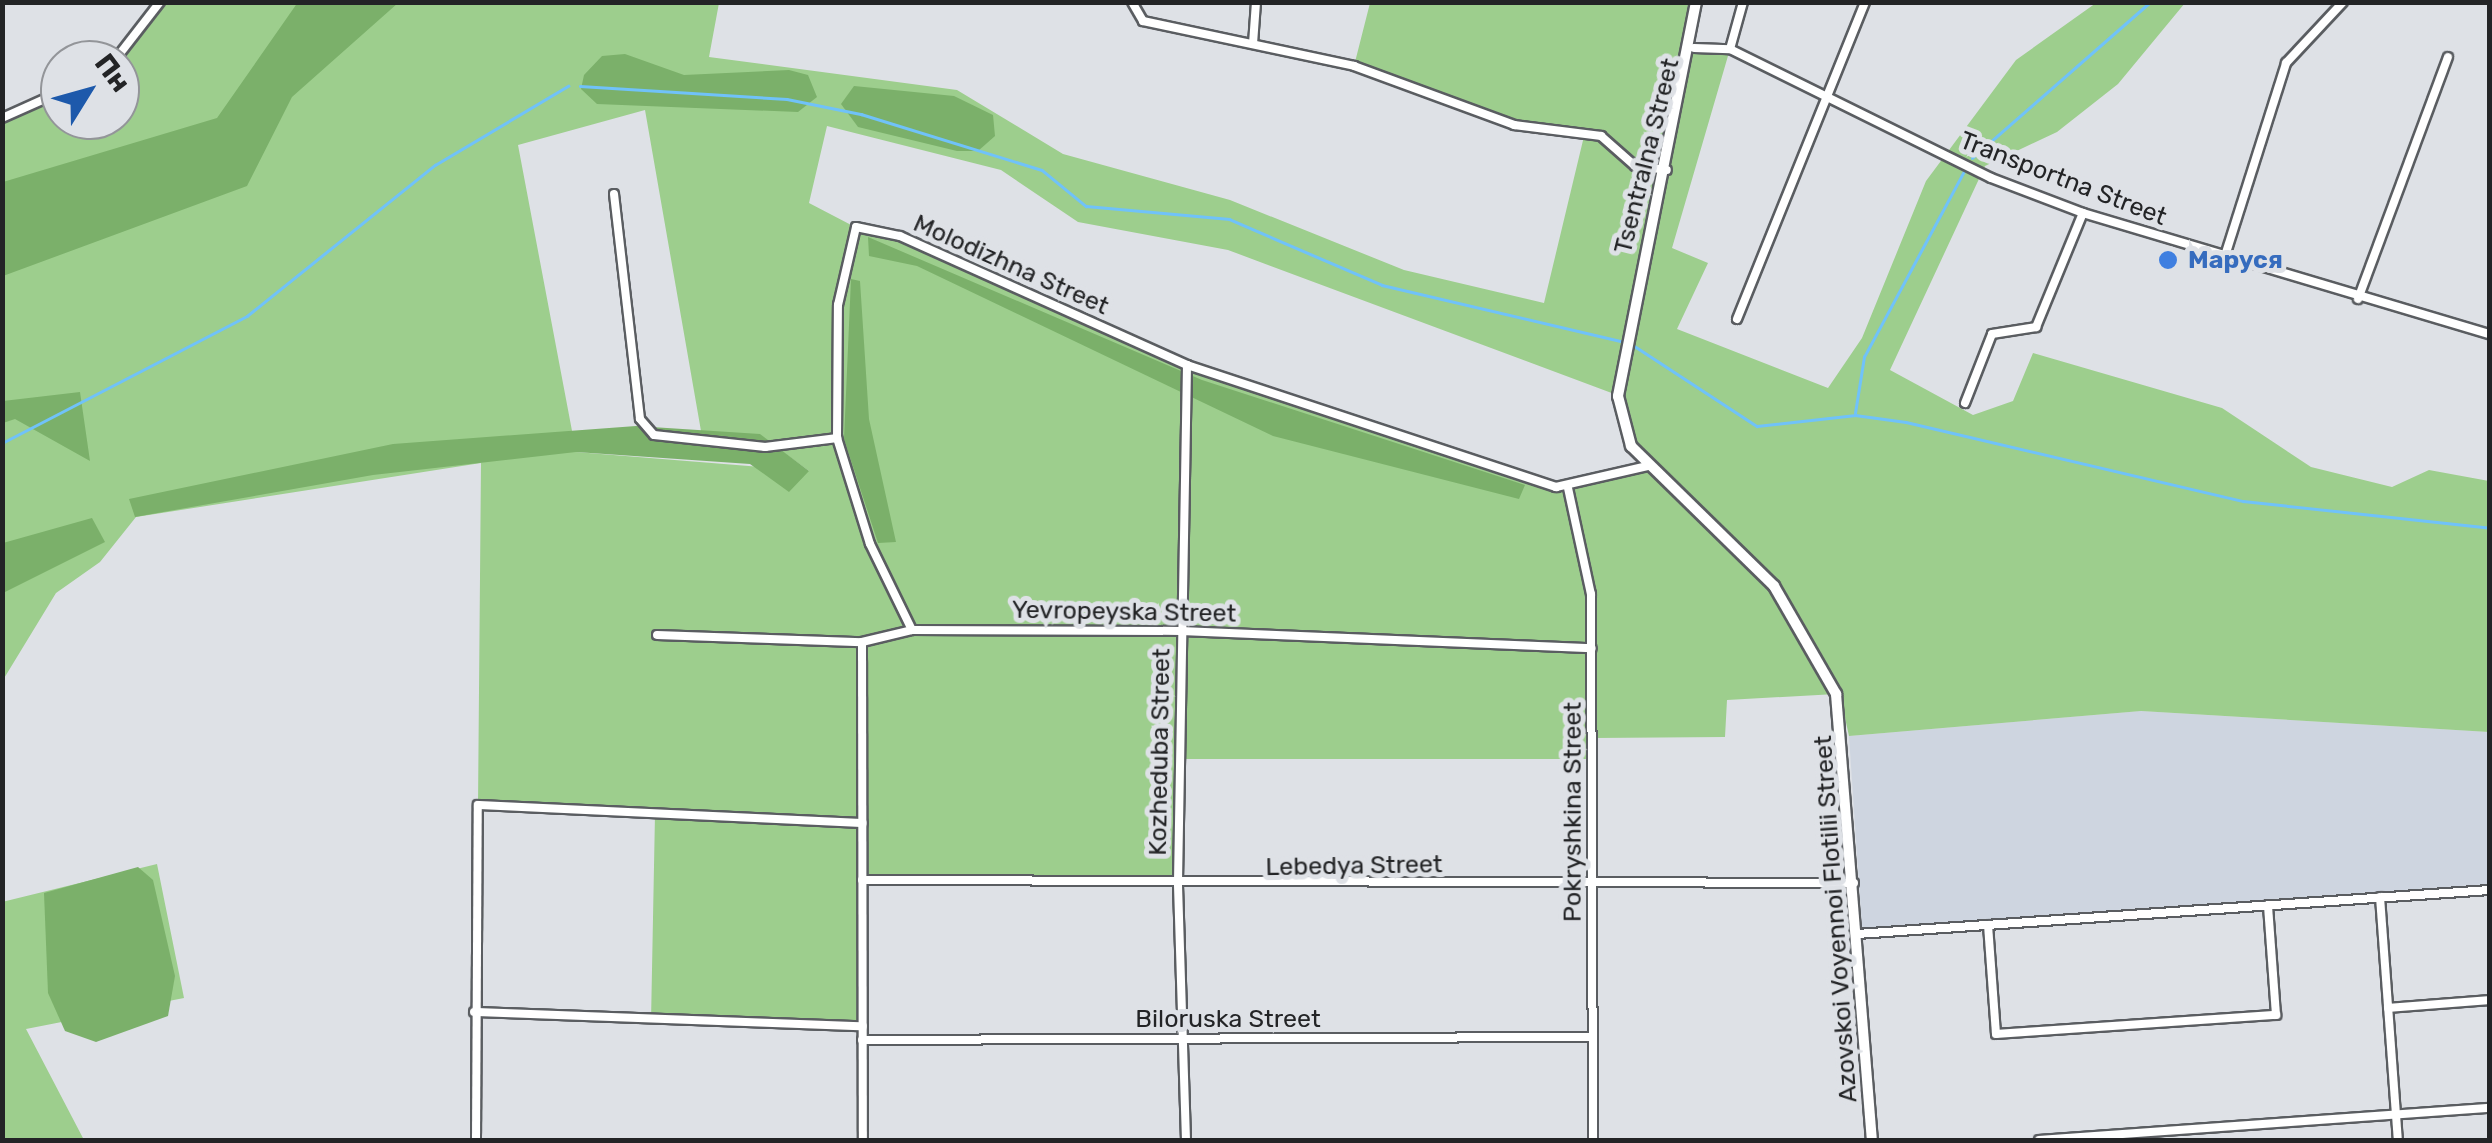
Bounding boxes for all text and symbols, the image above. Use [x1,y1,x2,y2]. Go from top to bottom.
north arrow [40,40,140,140]
text: Пн [88,47,138,98]
street label: Tsentralna Street [1608,55,1686,257]
street label: Transportna Street [1955,126,2171,232]
street label: Molodizhna Street [909,208,1113,322]
place label: Маруся [2188,245,2283,275]
marker: Маруся [2157,249,2179,271]
street label: Yevropeyska Street [1012,595,1236,629]
street label: Kozheduba Street [1143,648,1177,856]
street label: Pokryshkina Street [1558,702,1588,922]
street label: Azovskoi Voyennoi Flotilii Street [1808,734,1864,1104]
street label: Lebedya Street [1265,849,1443,883]
street label: Biloruska Street [1135,1004,1321,1034]

